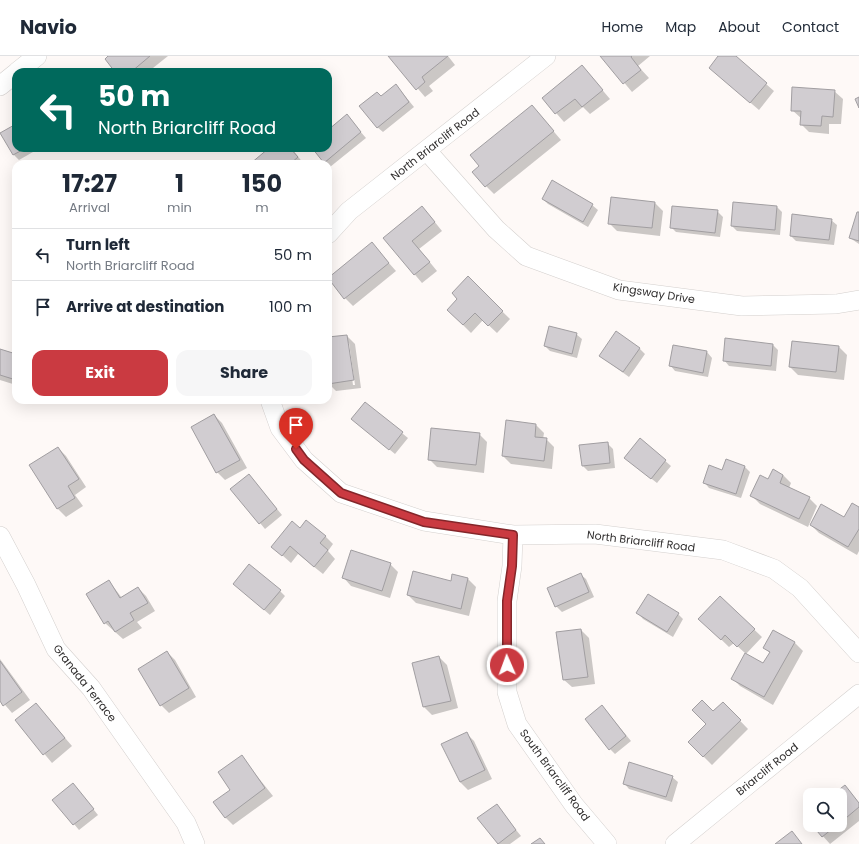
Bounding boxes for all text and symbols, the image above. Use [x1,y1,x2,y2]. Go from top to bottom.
text: Navio [20,14,77,41]
text: Home [601,17,643,37]
text: Map [665,17,696,37]
text: About [718,17,760,37]
text: Contact [782,17,839,37]
text: 50 m [98,77,170,116]
icon: left [32,84,84,136]
street label: North Briarcliff Road [387,104,483,184]
text: North Briarcliff Road [98,115,276,140]
text: 17:27 [62,167,117,200]
text: 1 [175,167,184,200]
text: 150 [242,167,282,200]
text: Arrival [69,198,110,217]
text: min [167,198,192,217]
text: m [255,198,269,217]
text: Turn left [66,234,130,255]
icon: left [32,244,54,266]
text: 50 m [274,244,312,265]
text: North Briarcliff Road [66,256,195,275]
street label: Kingsway Drive [612,279,696,307]
icon: arrive [32,296,54,318]
text: Arrive at destination [66,296,224,317]
text: 100 m [269,296,312,317]
button: Exit [32,350,168,396]
button: Share [176,350,312,396]
pin [279,408,313,449]
icon: arrive [285,414,307,436]
street label: North Briarcliff Road [586,526,696,556]
street label: Granada Terrace [50,641,120,725]
position arrow [486,644,528,686]
street label: South Briarcliff Road [516,726,594,824]
street label: Briarcliff Road [732,739,802,799]
map controls [803,788,847,832]
button: search [803,788,847,832]

